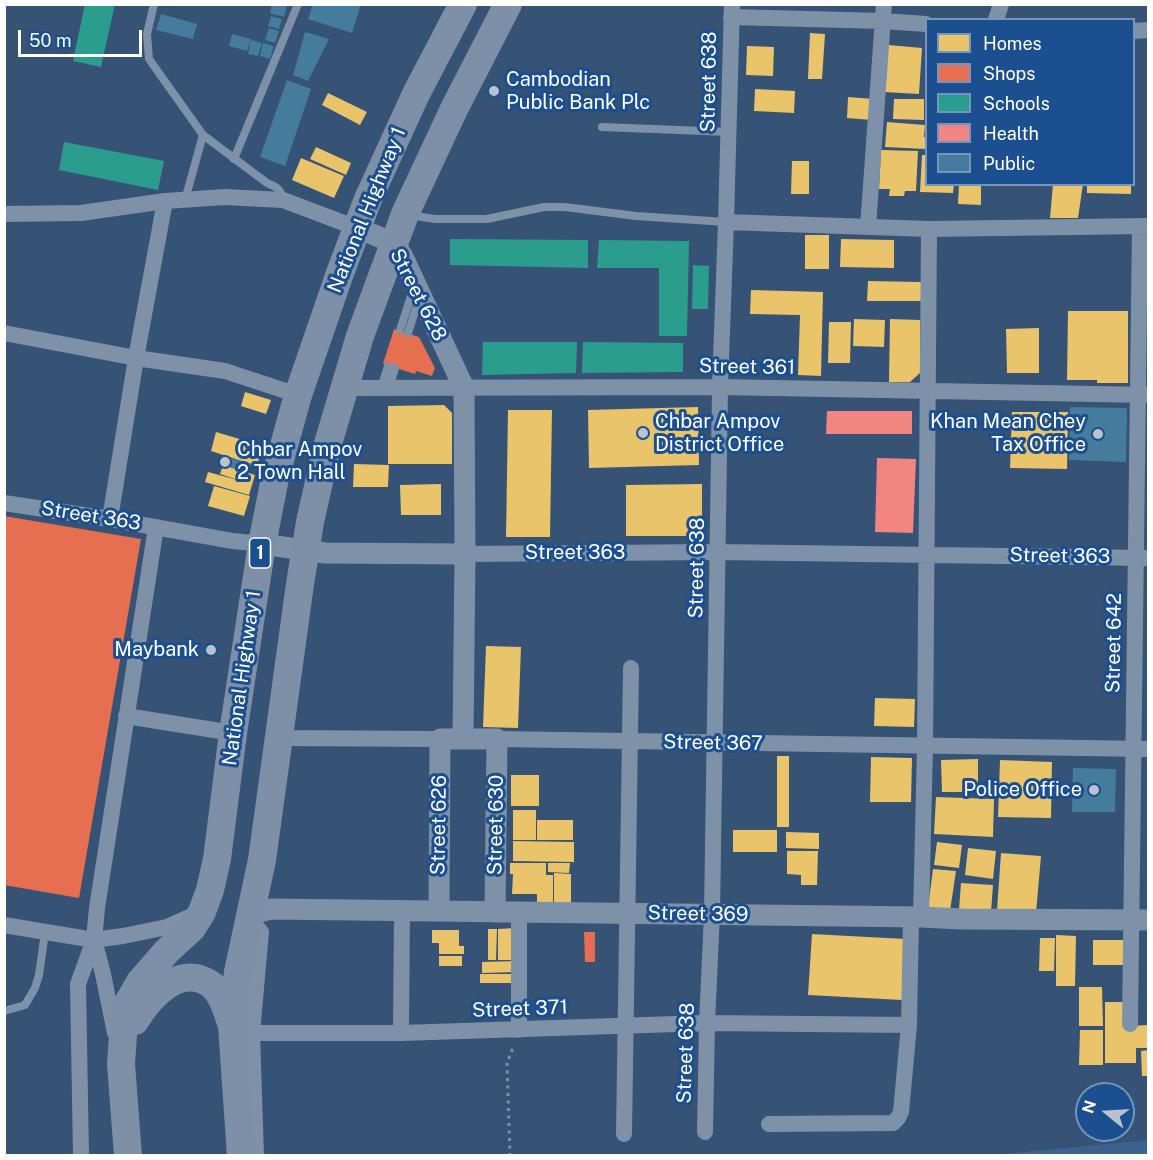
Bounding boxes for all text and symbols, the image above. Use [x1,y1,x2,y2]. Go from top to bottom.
scale bar [21,18,146,56]
legend [925,18,1135,186]
text: 50 m [29,30,72,51]
street label: Street 638 [696,31,722,133]
text: Homes [983,33,1042,54]
text: Shops [983,63,1035,84]
place label: Cambodian Public Bank Plc [506,68,650,115]
marker: Cambodian Public Bank Plc [487,84,501,98]
text: Schools [983,93,1050,114]
text: Health [983,123,1039,144]
street label: National Highway 1 [323,124,411,296]
text: Public [983,153,1035,174]
street label: Street 628 [384,245,452,345]
street label: Street 361 [699,354,795,380]
place label: Chbar Ampov District Office [655,410,784,457]
place label: Khan Mean Chey Tax Office [930,410,1086,457]
marker: Chbar Ampov District Office [636,426,650,440]
marker: Khan Mean Chey Tax Office [1091,427,1105,441]
place label: Chbar Ampov 2 Town Hall [237,438,362,485]
marker: Chbar Ampov 2 Town Hall [218,455,232,469]
street label: Street 363 [39,496,143,536]
street label: Street 638 [684,517,710,619]
road number: 1 [250,538,270,568]
street label: Street 363 [525,541,625,565]
street label: Street 363 [1009,543,1111,569]
street label: National Highway 1 [218,589,266,767]
street label: Street 642 [1101,593,1127,693]
place label: Maybank [114,638,199,662]
marker: Maybank [204,643,218,657]
street label: Street 367 [663,730,763,756]
street label: Street 626 [426,775,452,875]
street label: Street 630 [483,775,509,875]
place label: Police Office [963,778,1082,802]
marker: Police Office [1087,783,1101,797]
street label: Street 369 [648,901,748,927]
street label: Street 371 [472,995,568,1023]
street label: Street 638 [672,1002,700,1104]
north arrow [1075,1082,1135,1142]
text: N [1078,1098,1100,1116]

